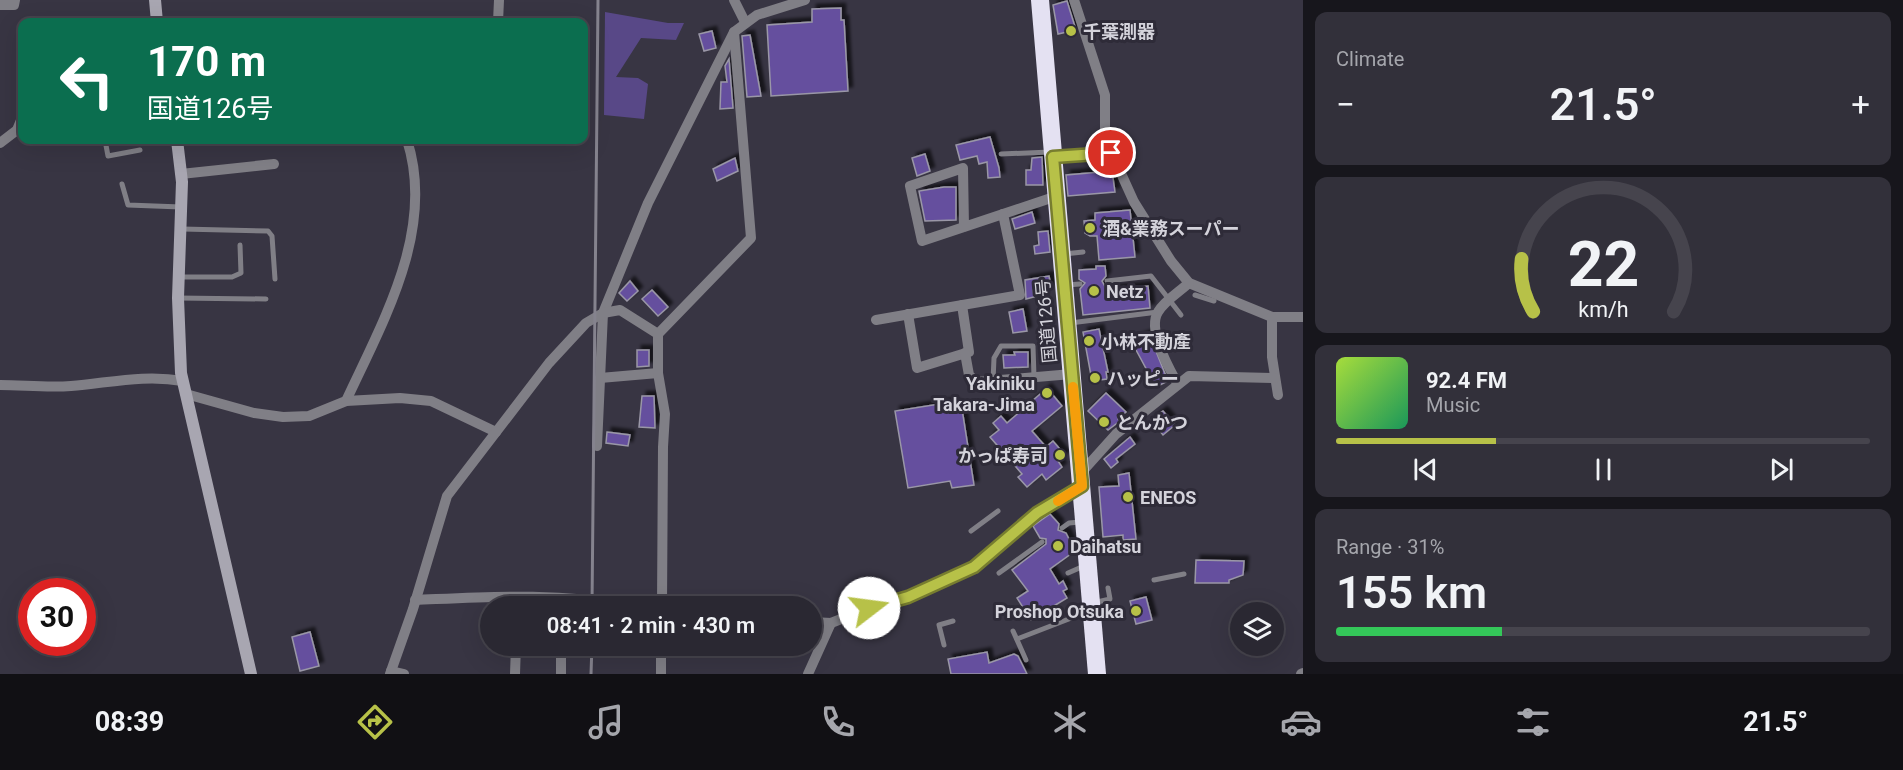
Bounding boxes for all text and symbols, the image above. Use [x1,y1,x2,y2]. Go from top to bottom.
place label: 千葉測器 [1083,21,1155,42]
marker: 千葉測器 [1064,24,1078,38]
text: 170 m [147,37,266,86]
icon: left [48,42,126,120]
text: Climate [1336,47,1404,71]
text: 21.5° [1549,78,1657,131]
text: − [1336,85,1355,124]
text: + [1851,85,1870,124]
text: 国道126号 [147,93,274,125]
pin [1085,127,1136,178]
icon: arrive [1094,136,1127,169]
place label: 酒&業務スーパー [1102,218,1240,239]
marker: 酒&業務スーパー [1083,221,1097,235]
text: 22 [1567,228,1639,301]
street label: 国道126号 [1032,278,1060,364]
place label: Netz [1106,281,1144,302]
marker: Netz [1087,284,1101,298]
text: km/h [1578,297,1628,322]
place label: 小林不動產 [1101,331,1191,352]
marker: 小林不動產 [1082,334,1096,348]
place label: ハッピー [1107,368,1179,389]
text: 92.4 FM [1426,368,1507,393]
marker: ハッピー [1088,371,1102,385]
place label: Yakiniku Takara-Jima [933,373,1035,415]
marker: Yakiniku Takara-Jima [1040,386,1054,400]
text: Music [1426,393,1480,417]
place label: とんかつ [1116,412,1188,433]
marker: とんかつ [1097,415,1111,429]
place label: かっぱ寿司 [958,445,1048,466]
marker: かっぱ寿司 [1053,448,1067,462]
icon: previous [1409,453,1442,486]
icon: pause [1587,453,1620,486]
icon: next [1765,453,1798,486]
place label: ENEOS [1140,487,1196,508]
marker: ENEOS [1121,490,1135,504]
text: Range · 31% [1336,535,1444,559]
place label: Daihatsu [1070,536,1141,557]
marker: Daihatsu [1051,539,1065,553]
text: 155 km [1336,566,1487,619]
position arrow [837,576,901,640]
speed limit sign: 30 [18,578,96,656]
place label: Proshop Otsuka [995,601,1124,622]
map controls [1230,602,1284,656]
button: layers [1230,602,1284,656]
marker: Proshop Otsuka [1129,604,1143,618]
text: 08:41 · 2 min · 430 m [547,613,755,638]
icon: directions [354,701,396,743]
icon: music [585,701,627,743]
icon: phone [817,701,859,743]
icon: climate [1049,701,1091,743]
icon: car [1280,701,1322,743]
icon: filters [1512,701,1554,743]
text: 08:39 [95,706,164,738]
text: 21.5° [1743,706,1808,738]

